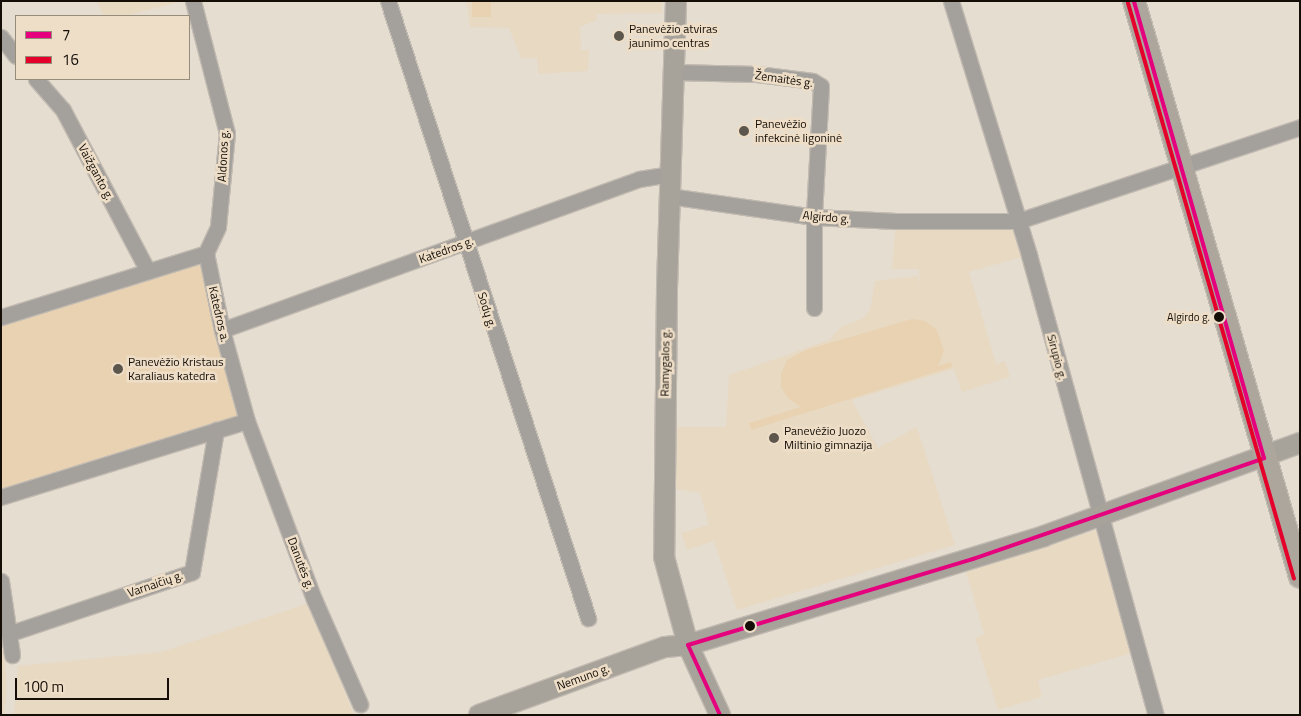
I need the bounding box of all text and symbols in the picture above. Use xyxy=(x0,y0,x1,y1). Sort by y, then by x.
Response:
legend xyxy=(15,15,190,80)
place label: Panevėžio atviras jaunimo centras xyxy=(629,22,718,50)
text: 7 xyxy=(62,23,70,46)
marker: Panevėžio atviras jaunimo centras xyxy=(613,30,625,42)
text: 16 xyxy=(62,48,79,71)
street label: Žemaitės g. xyxy=(754,68,814,90)
place label: Panevėžio infekcinė ligoninė xyxy=(755,117,842,145)
marker: Panevėžio infekcinė ligoninė xyxy=(737,124,751,138)
street label: Aldonos g. xyxy=(214,129,232,183)
street label: Vaižganto g. xyxy=(75,142,117,202)
street label: Algirdo g. xyxy=(802,208,850,226)
street label: Katedros g. xyxy=(417,234,475,266)
street label: Katedros a. xyxy=(206,285,232,343)
street label: Sodų g. xyxy=(474,290,500,330)
place label: Algirdo g. xyxy=(1167,310,1210,324)
marker: Algirdo g. xyxy=(1214,312,1224,322)
street label: Ramygalos g. xyxy=(657,329,673,397)
street label: Sirupio g. xyxy=(1044,333,1070,381)
place label: Panevėžio Kristaus Karaliaus katedra xyxy=(128,355,224,383)
marker: Panevėžio Kristaus Karaliaus katedra xyxy=(112,363,124,375)
place label: Panevėžio Juozo Miltinio gimnazija xyxy=(784,424,872,452)
marker: Panevėžio Juozo Miltinio gimnazija xyxy=(768,432,780,444)
street label: Danutės g. xyxy=(285,535,317,591)
street label: Varnaičių g. xyxy=(125,568,185,600)
unlabelled marker xyxy=(745,621,755,631)
street label: Nemuno g. xyxy=(555,661,611,693)
scale bar xyxy=(18,668,171,700)
text: 100 m xyxy=(23,675,64,698)

